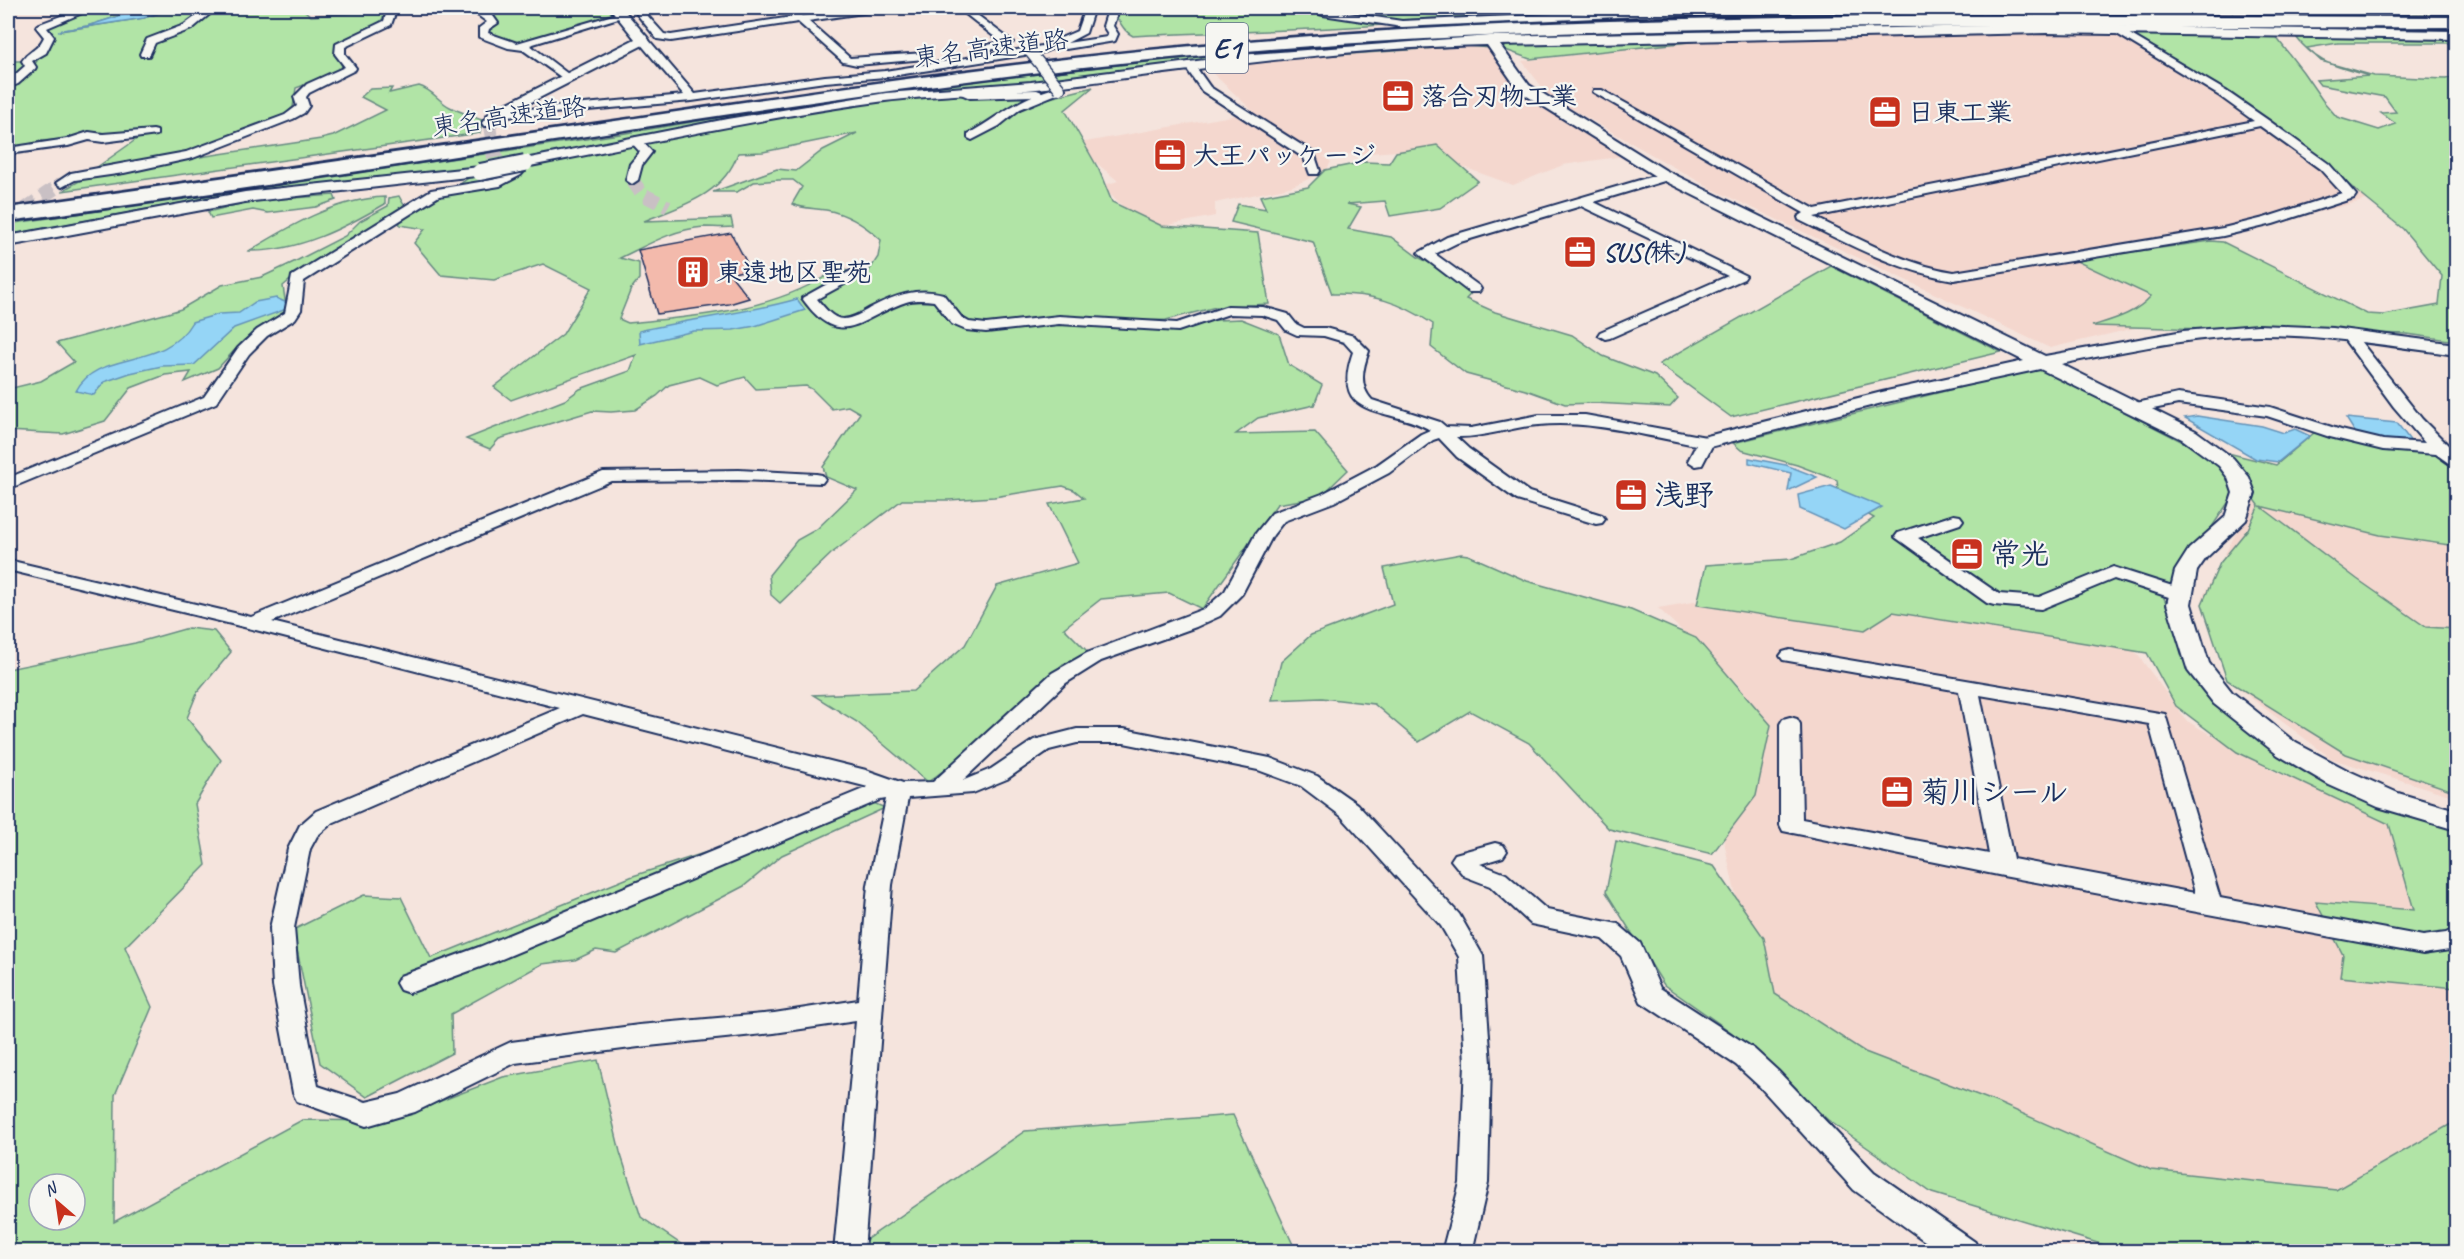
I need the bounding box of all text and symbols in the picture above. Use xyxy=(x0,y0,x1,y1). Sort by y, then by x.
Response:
street label: 東名高速道路 xyxy=(912,23,1070,74)
road number: E1 xyxy=(1206,23,1248,73)
office icon: 落合刃物工業 xyxy=(1380,78,1416,114)
place label: 落合刃物工業 xyxy=(1421,80,1577,113)
street label: 東名高速道路 xyxy=(430,89,589,144)
office icon: 日東工業 xyxy=(1867,94,1903,130)
place label: 日東工業 xyxy=(1908,96,2012,129)
office icon: 大王パッケージ xyxy=(1152,137,1188,173)
place label: 大王パッケージ xyxy=(1193,139,1376,172)
office icon: SUS(株) xyxy=(1562,234,1598,270)
place label: SUS(株) xyxy=(1603,236,1687,269)
building icon: 東遠地区聖苑 xyxy=(675,254,711,290)
place label: 東遠地区聖苑 xyxy=(716,256,872,289)
place label: 浅野 xyxy=(1654,476,1714,514)
office icon: 浅野 xyxy=(1613,477,1649,513)
place label: 常光 xyxy=(1990,535,2050,573)
office icon: 常光 xyxy=(1949,536,1985,572)
place label: 菊川シール xyxy=(1920,773,2069,811)
office icon: 菊川シール xyxy=(1879,774,1915,810)
north arrow xyxy=(27,1172,87,1232)
text: N xyxy=(41,1177,62,1201)

